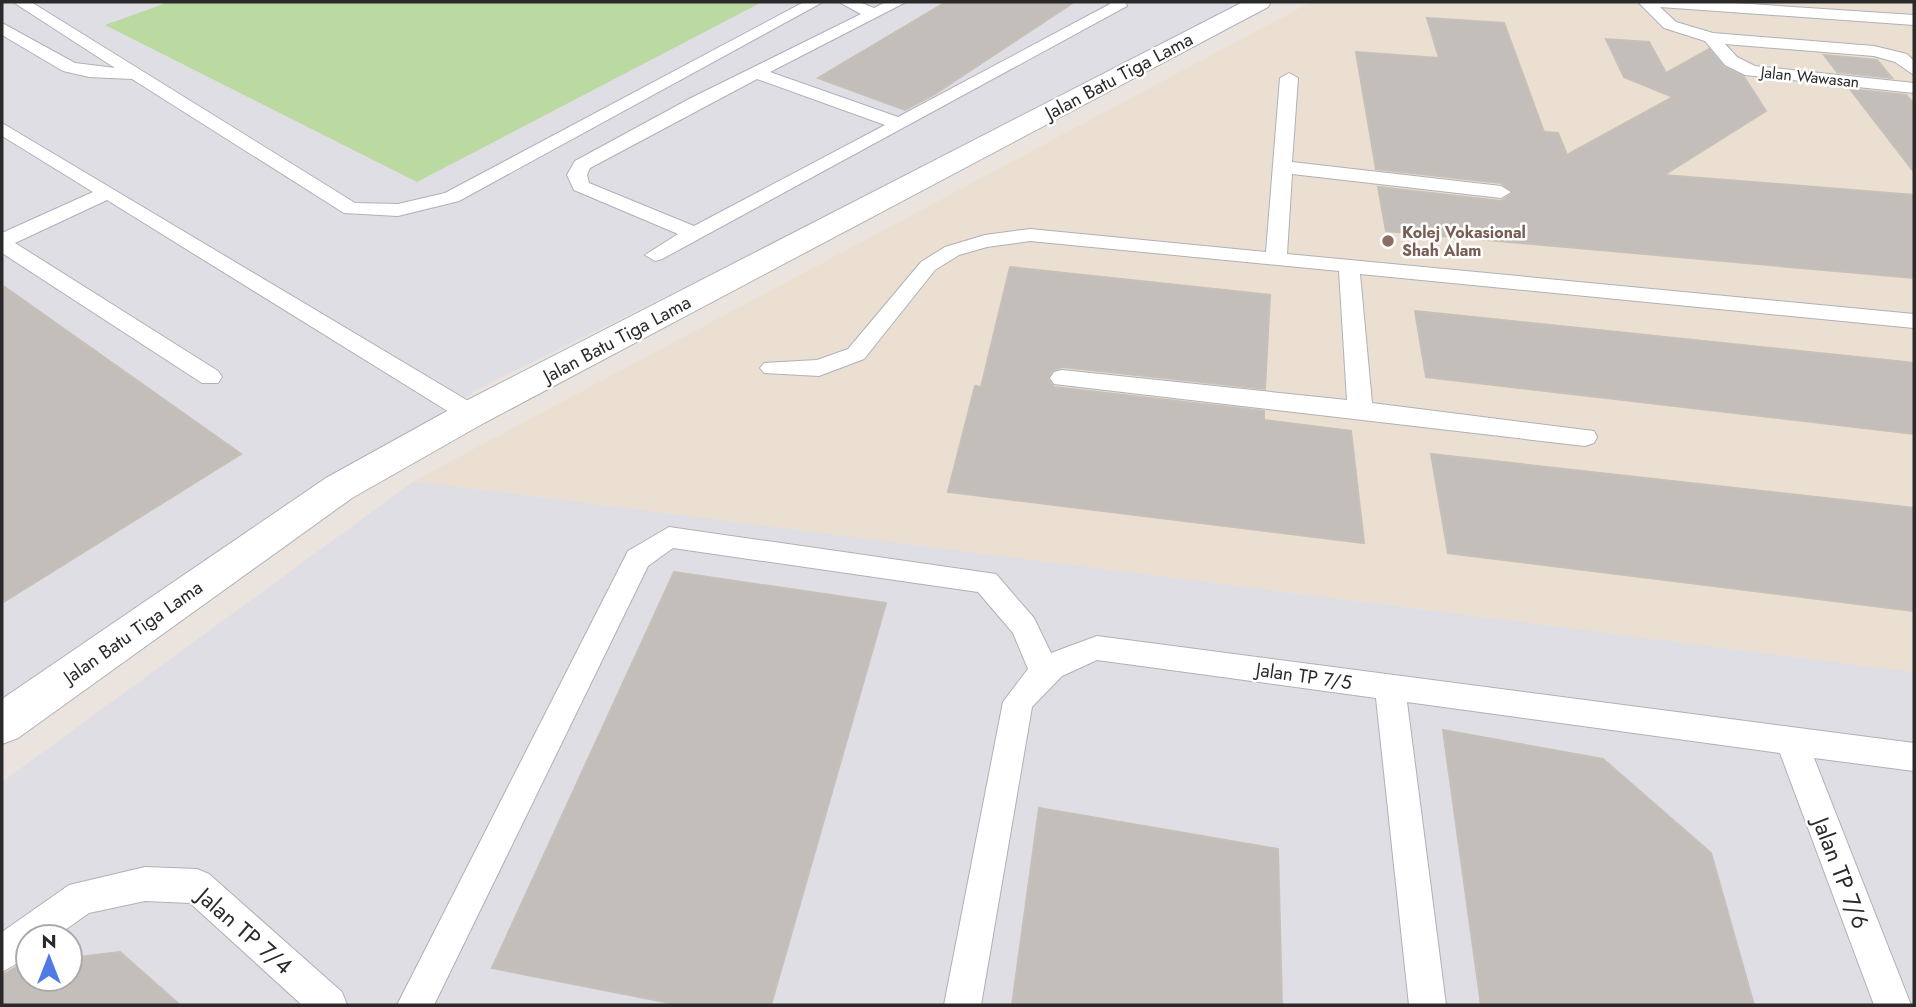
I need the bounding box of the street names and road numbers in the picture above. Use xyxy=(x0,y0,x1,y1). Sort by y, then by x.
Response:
street label: Jalan Batu Tiga Lama xyxy=(1038,26,1198,128)
street label: Jalan Wawasan xyxy=(1758,60,1860,94)
street label: Jalan Batu Tiga Lama xyxy=(536,289,696,391)
street label: Jalan Batu Tiga Lama xyxy=(56,574,208,692)
street label: Jalan TP 7/5 xyxy=(1251,656,1354,696)
street label: Jalan TP 7/6 xyxy=(1803,809,1878,934)
street label: Jalan TP 7/4 xyxy=(187,878,300,982)

